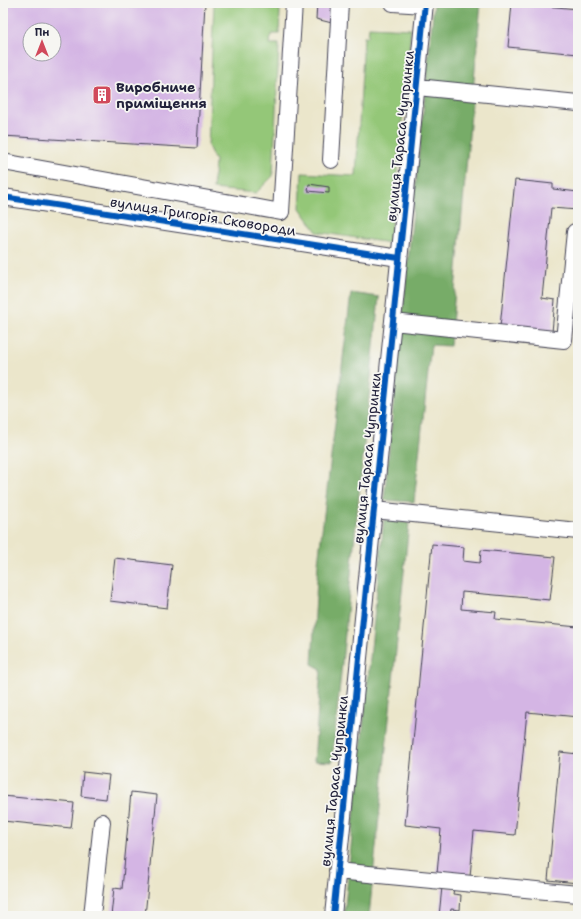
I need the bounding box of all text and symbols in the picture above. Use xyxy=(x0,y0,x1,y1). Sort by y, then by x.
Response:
north arrow xyxy=(22,22,62,62)
text: Пн xyxy=(35,25,49,40)
street label: вулиця Тараса Чупринки xyxy=(382,50,418,222)
place label: Виробниче приміщення xyxy=(116,78,207,112)
building icon: Виробниче приміщення xyxy=(91,84,113,106)
street label: вулиця Григорія Сковороди xyxy=(109,192,297,240)
street label: вулиця Тараса Чупринки xyxy=(349,372,385,544)
street label: вулиця Тараса Чупринки xyxy=(316,695,352,867)

